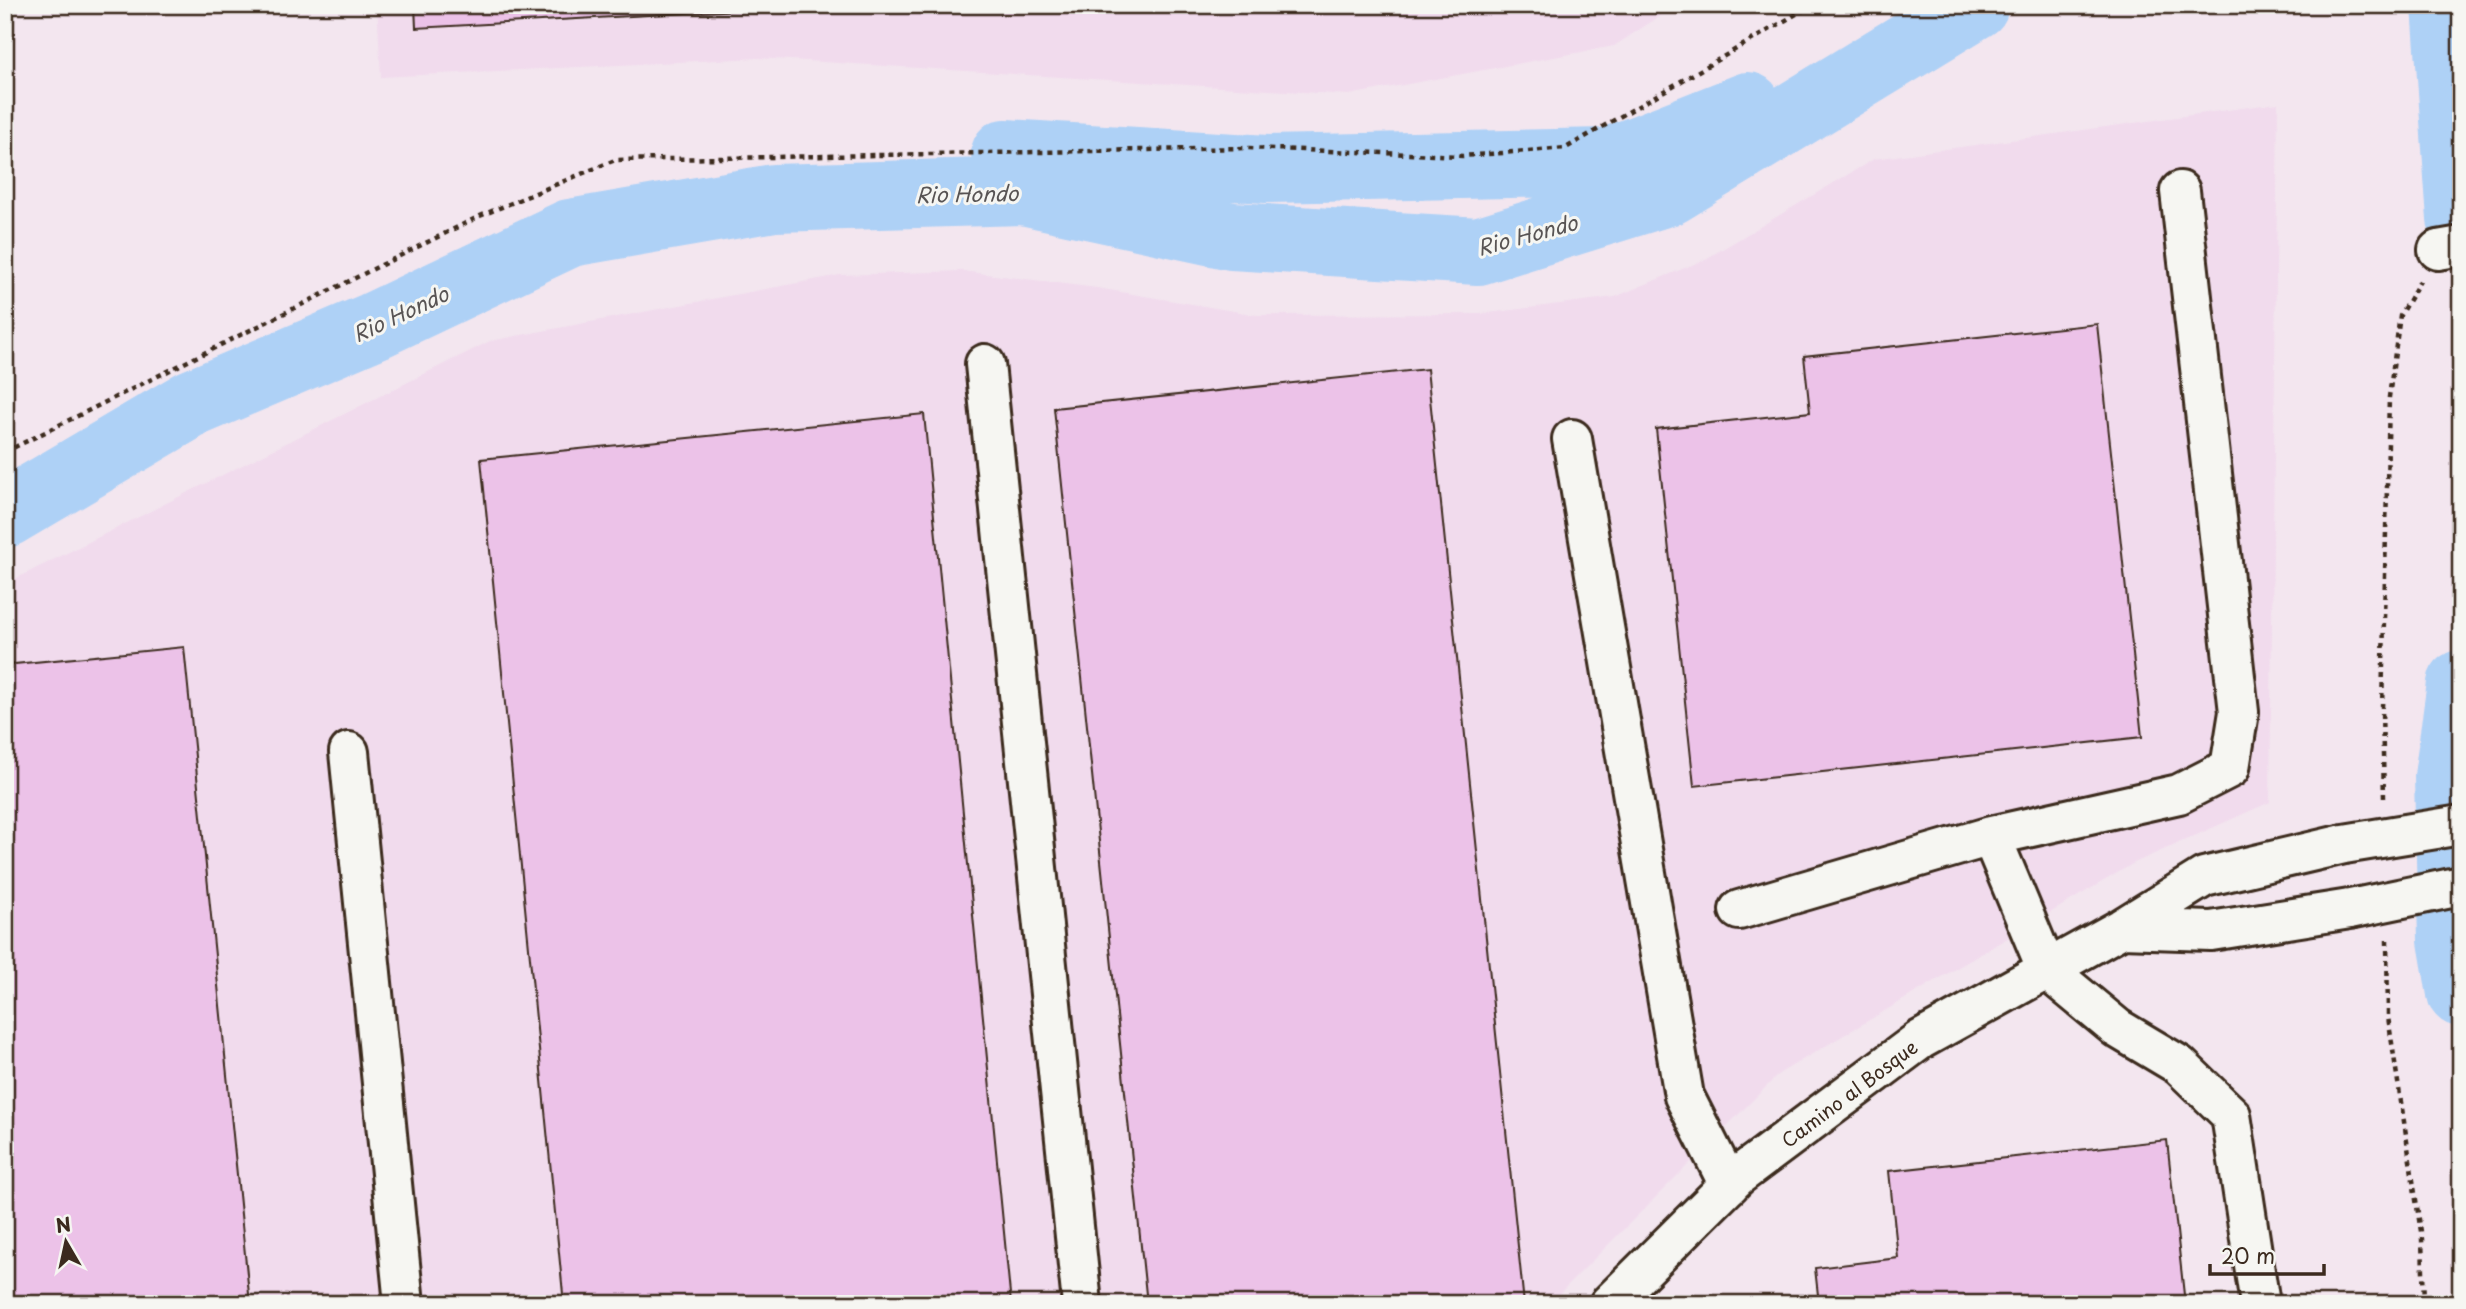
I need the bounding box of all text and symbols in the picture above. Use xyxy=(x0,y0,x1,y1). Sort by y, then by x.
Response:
water label: Rio Hondo xyxy=(915,176,1020,210)
water label: Rio Hondo xyxy=(1473,205,1582,263)
water label: Rio Hondo xyxy=(347,276,454,349)
street label: Camino al Bosque xyxy=(1775,1032,1923,1154)
north arrow xyxy=(32,1208,102,1278)
text: N xyxy=(54,1209,73,1239)
scale bar xyxy=(2210,1232,2324,1276)
text: 20 m xyxy=(2221,1239,2275,1271)

